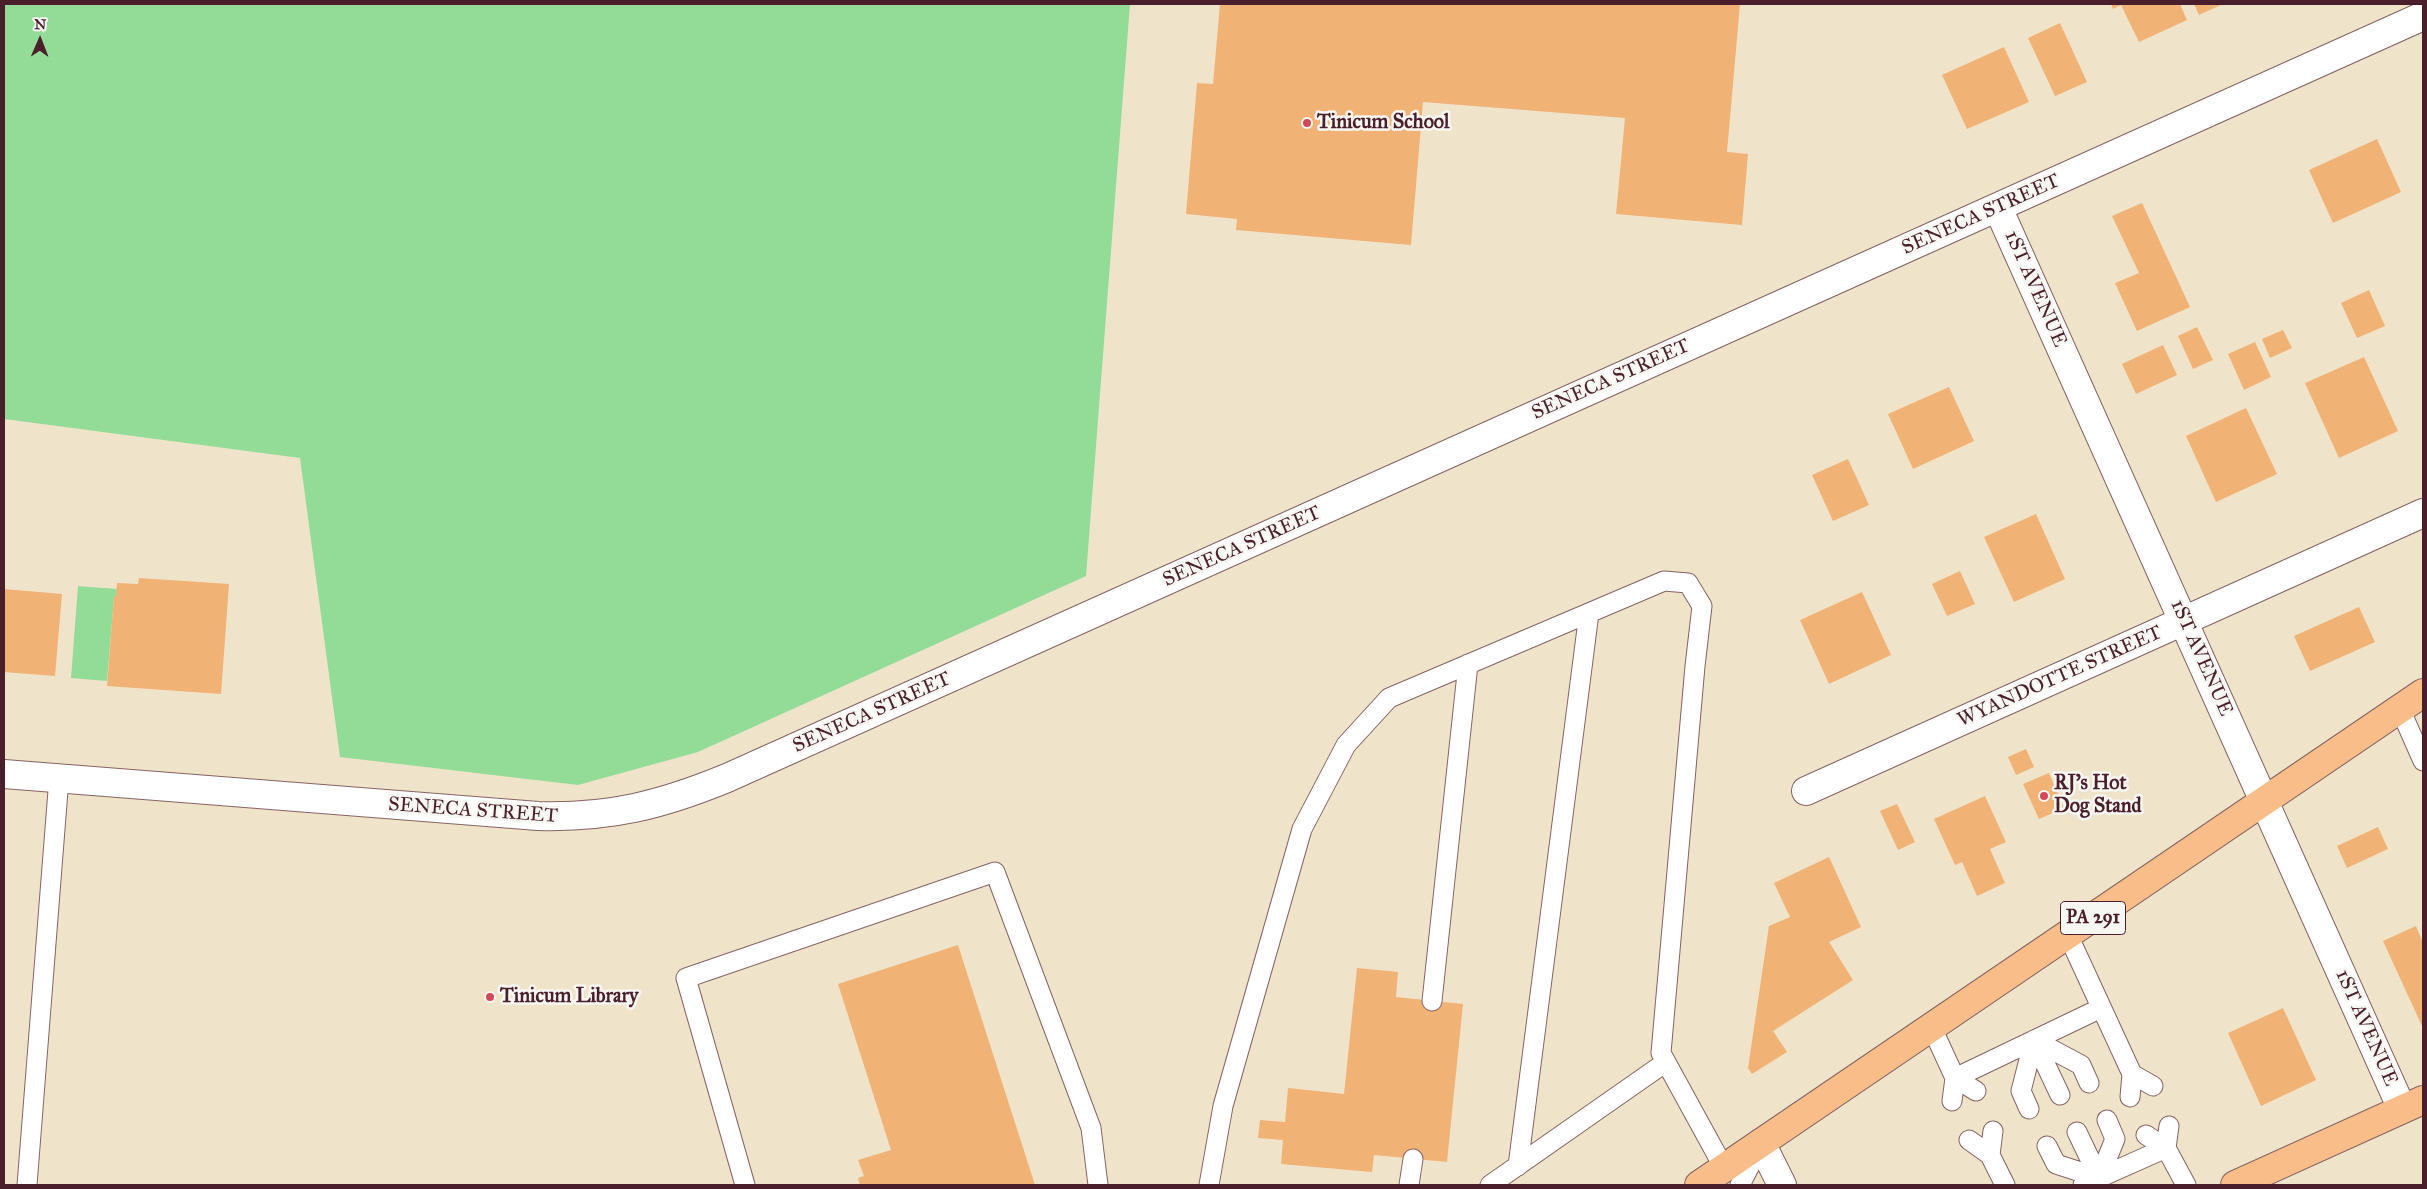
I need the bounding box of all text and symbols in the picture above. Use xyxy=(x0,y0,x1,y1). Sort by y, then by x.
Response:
north arrow xyxy=(15,15,65,65)
text: N xyxy=(34,16,46,33)
place label: Tinicum School xyxy=(1317,111,1449,135)
marker: Tinicum School xyxy=(1301,117,1313,129)
street label: SENECA STREET xyxy=(1898,169,2064,261)
street label: 1ST AVENUE xyxy=(1999,227,2071,351)
street label: SENECA STREET xyxy=(1528,334,1694,426)
street label: SENECA STREET xyxy=(1159,501,1325,593)
street label: 1ST AVENUE xyxy=(2165,596,2237,720)
street label: WYANDOTTE STREET xyxy=(1954,621,2166,733)
street label: SENECA STREET xyxy=(789,667,955,759)
place label: RJ's Hot Dog Stand xyxy=(2054,772,2142,819)
marker: RJ's Hot Dog Stand xyxy=(2038,790,2050,802)
street label: SENECA STREET xyxy=(387,793,559,829)
road number: PA 291 xyxy=(2060,901,2126,934)
street label: 1ST AVENUE xyxy=(2330,966,2402,1090)
place label: Tinicum Library xyxy=(500,985,638,1009)
marker: Tinicum Library xyxy=(484,991,496,1003)

